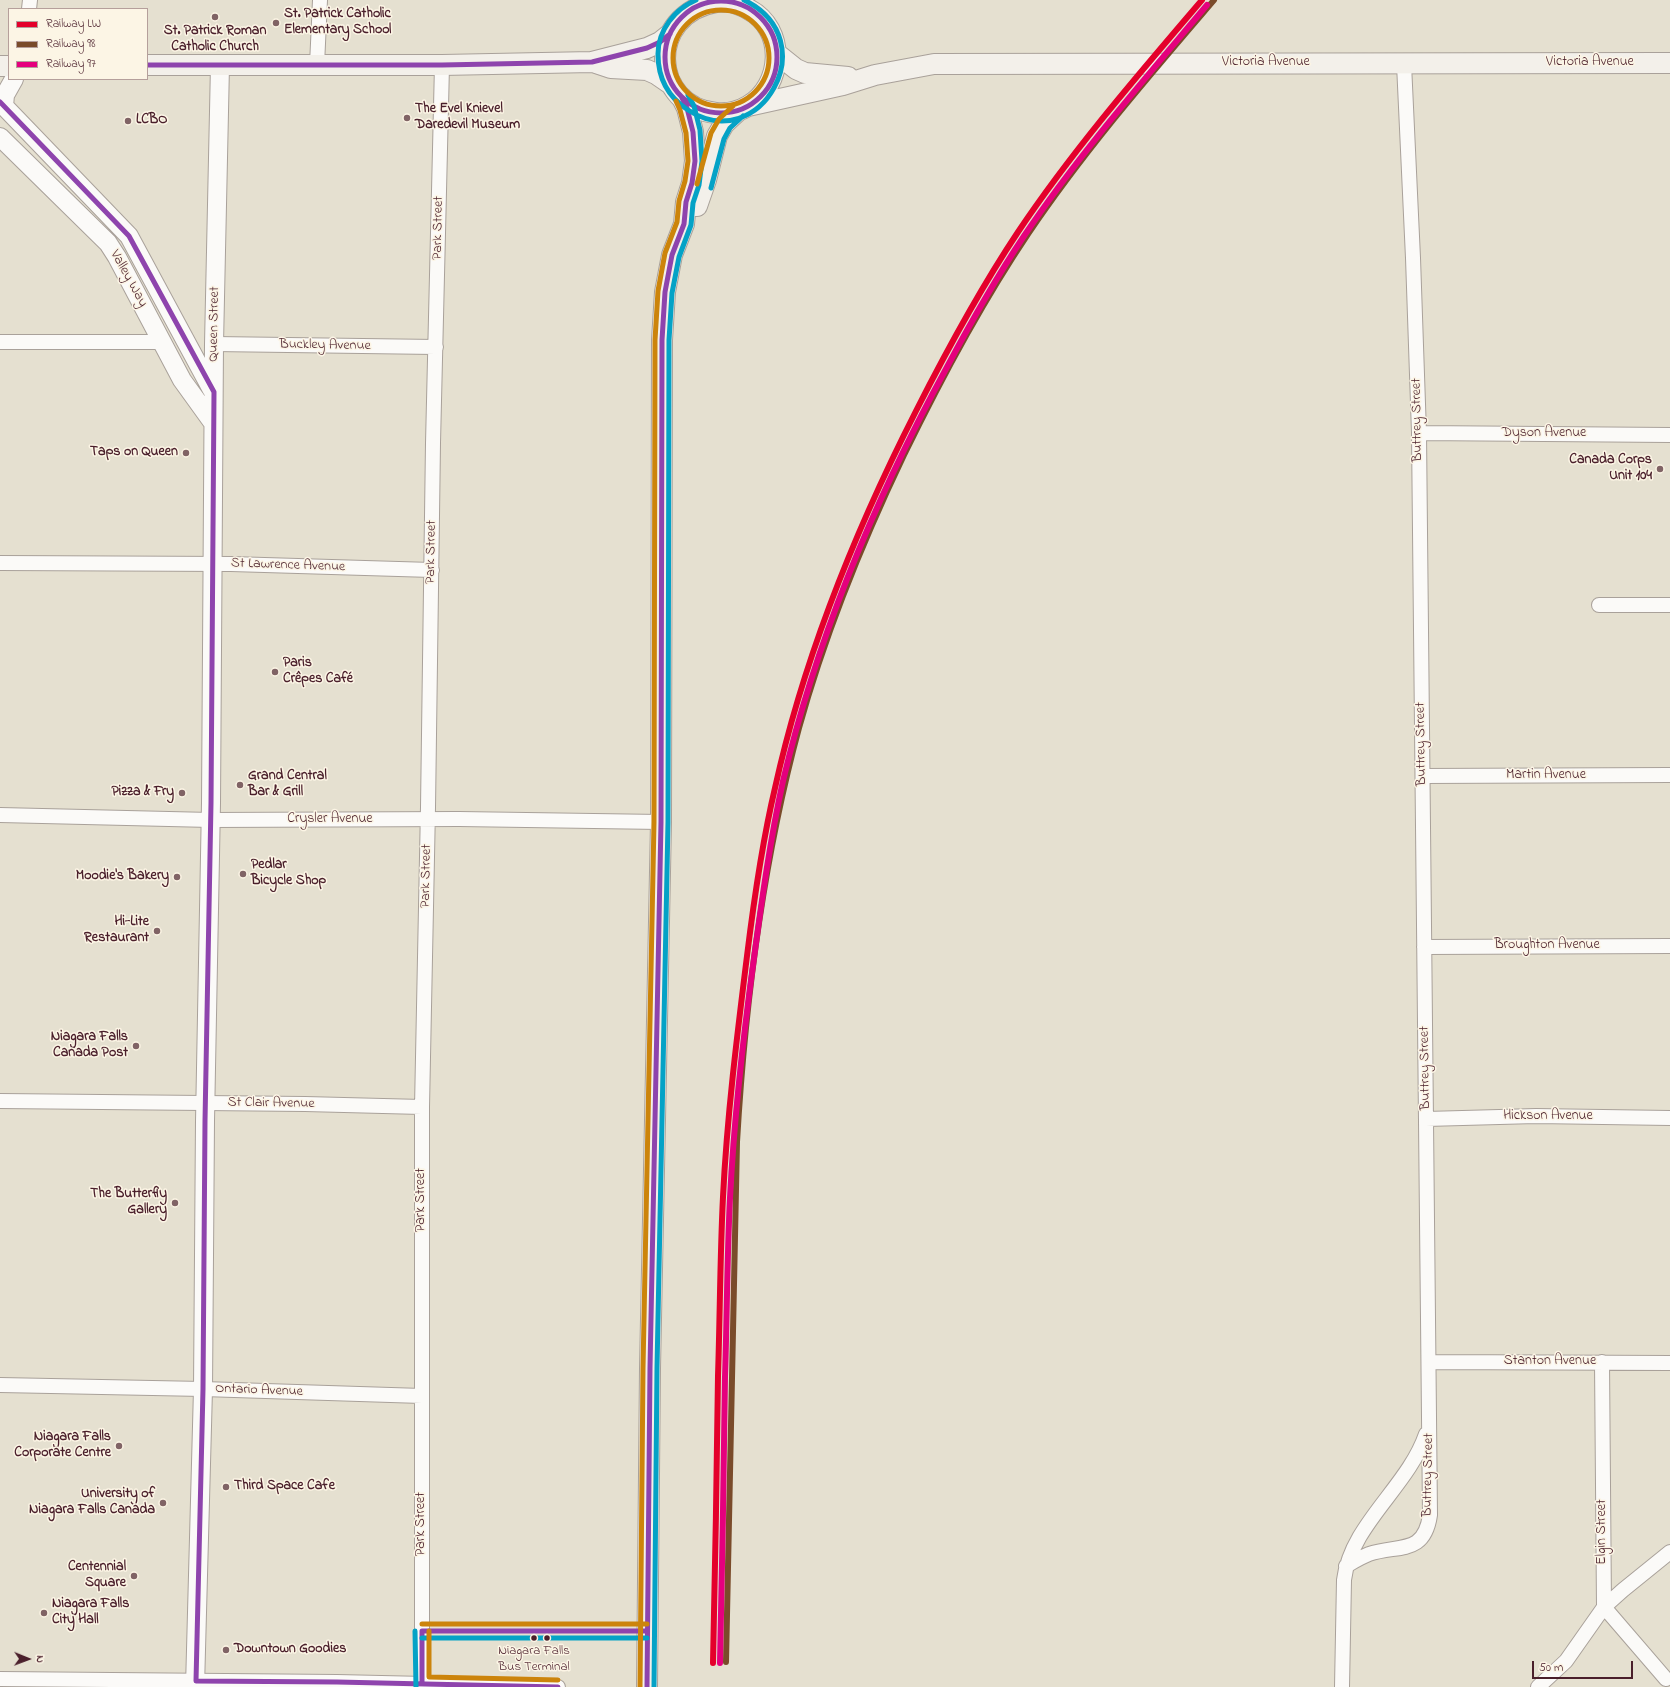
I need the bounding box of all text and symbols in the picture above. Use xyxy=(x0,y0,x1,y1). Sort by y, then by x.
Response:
place label: St. Patrick Catholic Elementary School xyxy=(284,7,391,40)
legend xyxy=(8,8,148,80)
marker: St. Patrick Roman Catholic Church xyxy=(210,12,220,22)
text: Railway LW xyxy=(46,15,101,33)
marker: St. Patrick Catholic Elementary School xyxy=(271,18,281,28)
place label: St. Patrick Roman Catholic Church xyxy=(164,24,266,56)
text: Railway 98 xyxy=(46,35,95,53)
text: Railway 97 xyxy=(46,55,96,73)
street label: Victoria Avenue xyxy=(1222,55,1310,71)
street label: Victoria Avenue xyxy=(1546,55,1634,71)
place label: The Evel Knievel Daredevil Museum xyxy=(415,102,520,134)
place label: LCBO xyxy=(136,113,167,129)
marker: The Evel Knievel Daredevil Museum xyxy=(402,113,412,123)
marker: LCBO xyxy=(123,116,133,126)
street label: Park Street xyxy=(430,196,448,260)
street label: Valley Way xyxy=(105,248,151,310)
street label: Queen Street xyxy=(206,286,224,362)
street label: Buckley Avenue xyxy=(279,337,371,355)
street label: Buttrey Street xyxy=(1409,378,1427,462)
street label: Dyson Avenue xyxy=(1502,426,1586,442)
place label: Taps on Queen xyxy=(90,445,178,461)
marker: Taps on Queen xyxy=(181,448,191,458)
place label: Canada Corps Unit 104 xyxy=(1569,453,1652,486)
marker: Canada Corps Unit 104 xyxy=(1655,464,1665,474)
street label: Park Street xyxy=(423,520,441,584)
street label: St Lawrence Avenue xyxy=(231,556,345,576)
place label: Paris Crêpes Café xyxy=(283,656,353,688)
marker: Paris Crêpes Café xyxy=(270,667,280,677)
street label: Buttrey Street xyxy=(1413,702,1431,786)
street label: Martin Avenue xyxy=(1506,768,1586,784)
place label: Grand Central Bar & Grill xyxy=(248,769,327,802)
marker: Grand Central Bar & Grill xyxy=(235,780,245,790)
place label: Pizza & Fry xyxy=(111,785,174,801)
marker: Pizza & Fry xyxy=(177,788,187,798)
street label: Crysler Avenue xyxy=(287,812,373,828)
street label: Park Street xyxy=(418,844,436,908)
place label: Pedlar Bicycle Shop xyxy=(251,858,326,890)
place label: Moodie's Bakery xyxy=(76,869,169,885)
marker: Pedlar Bicycle Shop xyxy=(238,869,248,879)
marker: Moodie's Bakery xyxy=(172,872,182,882)
place label: Hi-Lite Restaurant xyxy=(84,915,149,948)
marker: Hi-Lite Restaurant xyxy=(152,926,162,936)
street label: Broughton Avenue xyxy=(1494,938,1600,954)
street label: Buttrey Street xyxy=(1417,1026,1435,1110)
place label: Niagara Falls Canada Post xyxy=(51,1030,128,1062)
marker: Niagara Falls Canada Post xyxy=(131,1041,141,1051)
street label: St Clair Avenue xyxy=(227,1095,315,1113)
street label: Hickson Avenue xyxy=(1503,1109,1593,1125)
street label: Park Street xyxy=(414,1168,430,1232)
place label: The Butterfly Gallery xyxy=(90,1187,167,1220)
marker: The Butterfly Gallery xyxy=(170,1198,180,1208)
street label: Stanton Avenue xyxy=(1504,1354,1596,1370)
street label: Ontario Avenue xyxy=(215,1381,303,1401)
place label: Niagara Falls Corporate Centre xyxy=(14,1430,111,1462)
street label: Buttrey Street xyxy=(1420,1433,1438,1517)
marker: Niagara Falls Corporate Centre xyxy=(114,1441,124,1451)
place label: Third Space Cafe xyxy=(234,1479,335,1495)
marker: Third Space Cafe xyxy=(221,1482,231,1492)
place label: University of Niagara Falls Canada xyxy=(29,1487,155,1520)
street label: Park Street xyxy=(414,1492,430,1556)
marker: University of Niagara Falls Canada xyxy=(158,1498,168,1508)
street label: Elgin Street xyxy=(1595,1499,1611,1565)
place label: Centennial Square xyxy=(68,1560,126,1592)
marker: Centennial Square xyxy=(129,1571,139,1581)
place label: Niagara Falls City Hall xyxy=(52,1597,129,1630)
marker: Niagara Falls City Hall xyxy=(39,1608,49,1618)
marker: Niagara Falls Bus Terminal xyxy=(529,1633,539,1643)
unlabelled marker xyxy=(542,1633,552,1643)
north arrow xyxy=(8,1639,48,1679)
place label: Downtown Goodies xyxy=(234,1642,346,1658)
place label: Niagara Falls Bus Terminal xyxy=(498,1644,570,1675)
marker: Downtown Goodies xyxy=(221,1645,231,1655)
scale bar xyxy=(1534,1653,1635,1679)
text: N xyxy=(32,1655,48,1663)
text: 50 m xyxy=(1539,1659,1563,1677)

